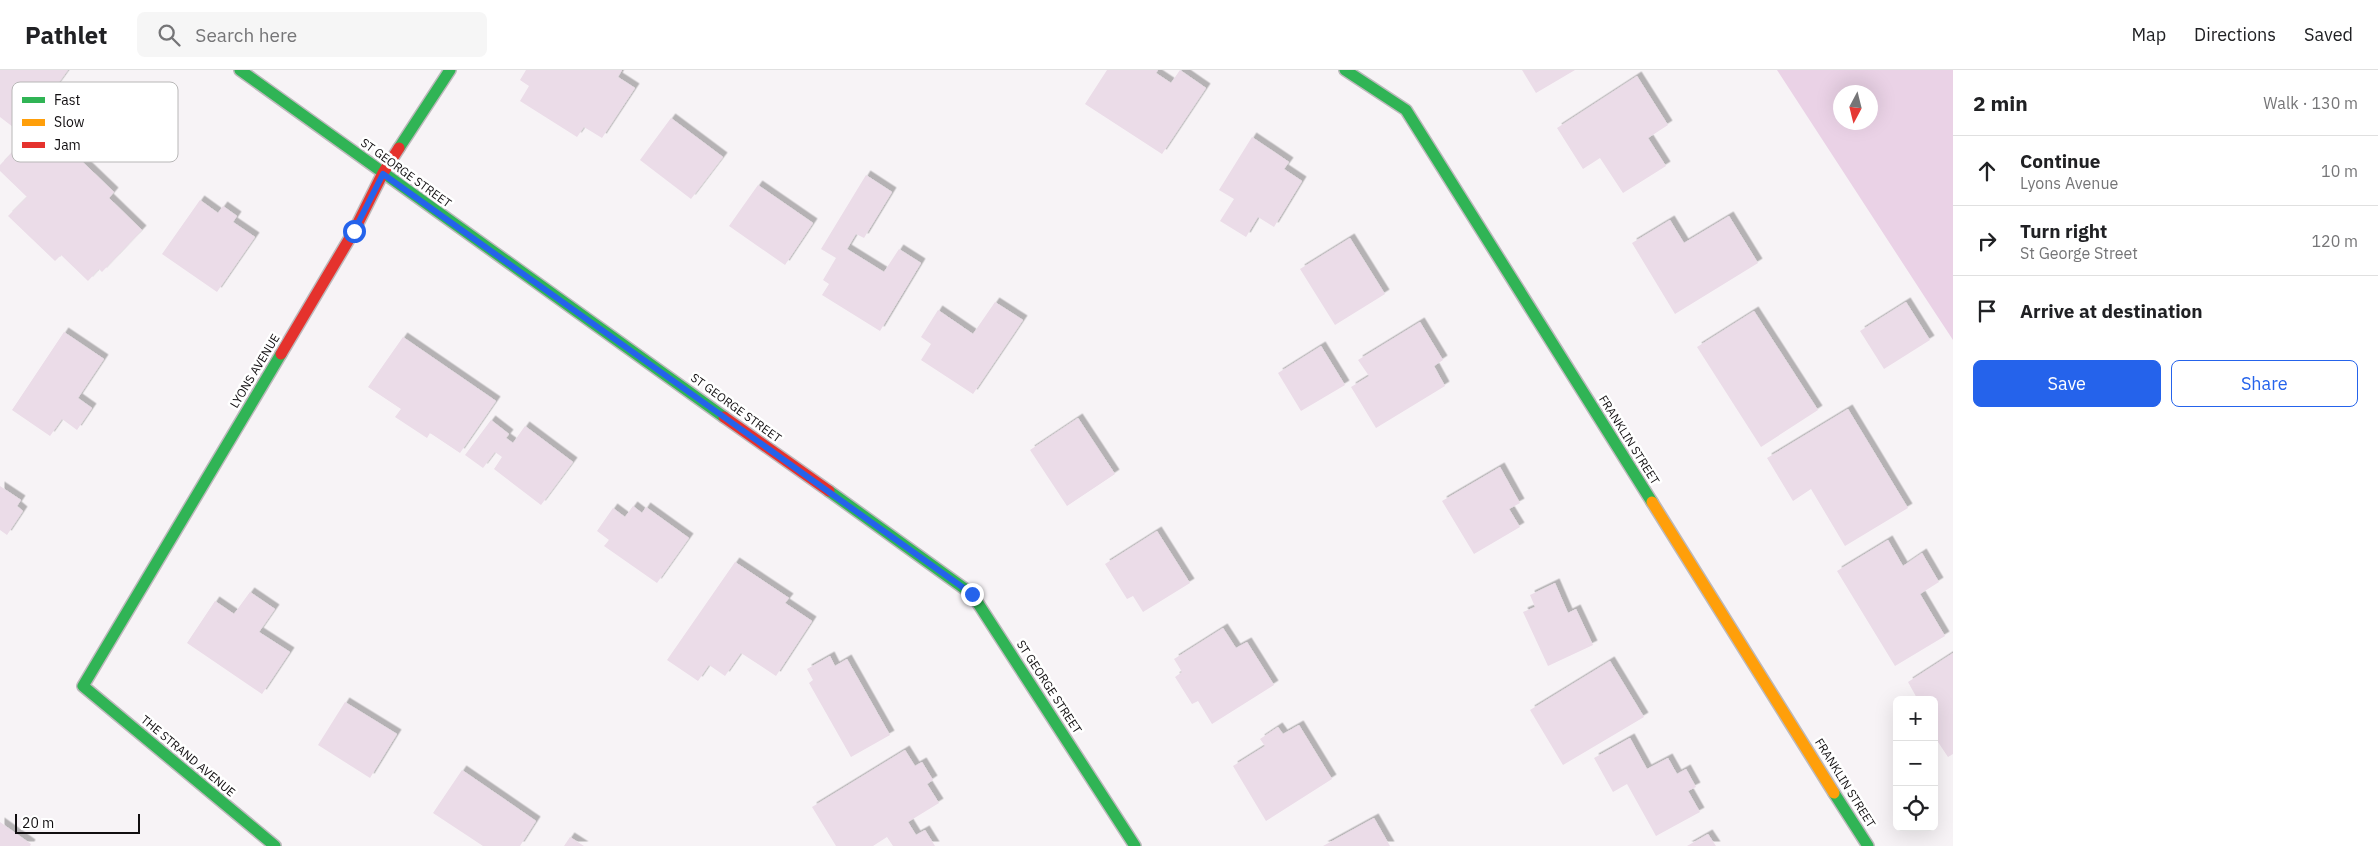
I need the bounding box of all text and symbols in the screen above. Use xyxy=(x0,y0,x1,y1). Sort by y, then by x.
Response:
search box xyxy=(137,12,487,57)
text: Pathlet xyxy=(25,19,107,51)
icon: search xyxy=(155,21,183,49)
text: Search here xyxy=(195,23,297,47)
text: Map xyxy=(2131,23,2166,46)
text: Directions xyxy=(2194,23,2276,46)
text: Saved xyxy=(2304,23,2353,46)
legend xyxy=(12,82,178,162)
north arrow xyxy=(1833,85,1878,130)
text: 2 min xyxy=(1973,89,2028,117)
text: Fast xyxy=(54,91,80,109)
text: Walk · 130 m xyxy=(2263,93,2358,113)
text: Slow xyxy=(54,113,85,131)
street label: ST GEORGE STREET xyxy=(358,135,455,211)
text: Jam xyxy=(54,136,81,154)
text: Continue xyxy=(2020,149,2100,173)
icon: ahead xyxy=(1973,157,2001,185)
text: 10 m xyxy=(2321,161,2358,181)
text: Lyons Avenue xyxy=(2020,173,2118,193)
text: Turn right xyxy=(2020,219,2107,243)
route start xyxy=(343,220,366,243)
icon: right xyxy=(1973,227,2001,255)
text: 120 m xyxy=(2311,231,2358,251)
text: St George Street xyxy=(2020,243,2138,263)
icon: arrive xyxy=(1973,297,2001,325)
text: Arrive at destination xyxy=(2020,299,2203,323)
street label: LYONS AVENUE xyxy=(227,331,283,411)
button: Save xyxy=(1973,360,2161,407)
button: Share xyxy=(2171,360,2358,407)
street label: ST GEORGE STREET xyxy=(688,370,785,446)
street label: FRANKLIN STREET xyxy=(1596,392,1663,487)
route end xyxy=(961,583,984,606)
street label: ST GEORGE STREET xyxy=(1014,637,1085,736)
map controls xyxy=(1893,696,1938,831)
button: + xyxy=(1893,696,1938,741)
street label: THE STRAND AVENUE xyxy=(138,712,239,800)
street label: FRANKLIN STREET xyxy=(1812,735,1879,830)
button: − xyxy=(1893,741,1938,786)
button: locate xyxy=(1893,786,1938,831)
scale bar xyxy=(15,811,140,834)
text: 20 m xyxy=(22,814,54,832)

